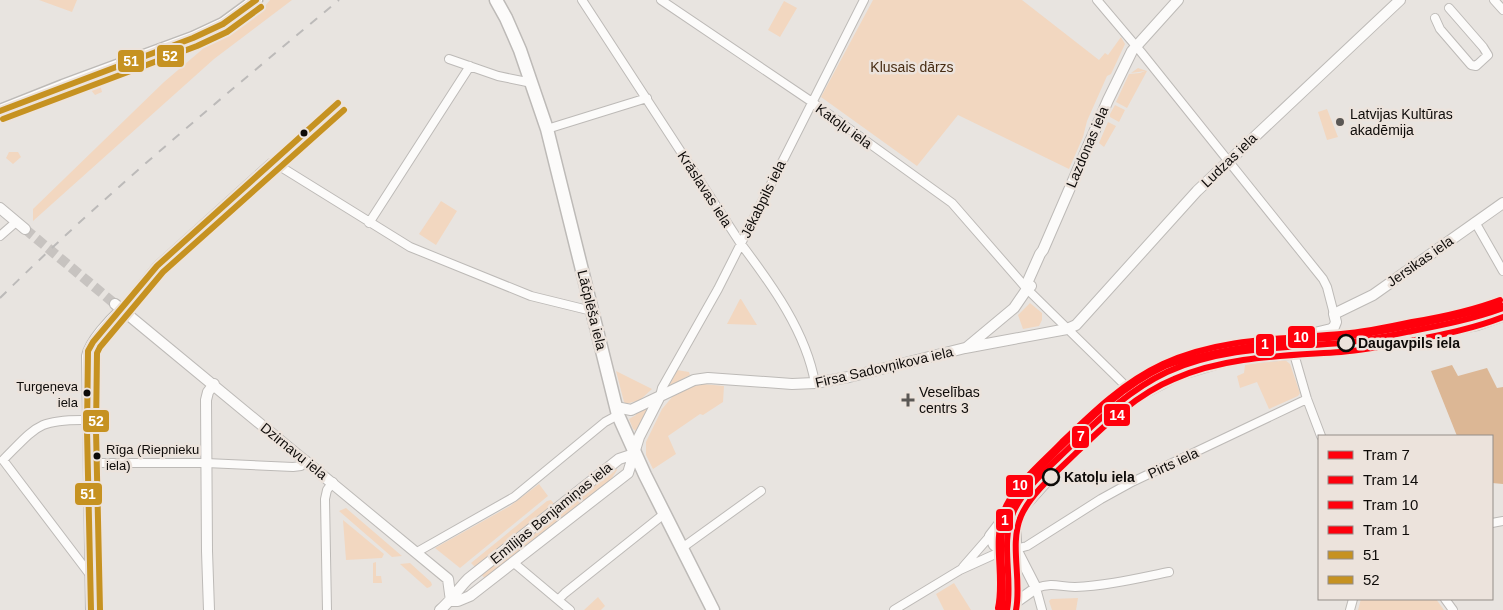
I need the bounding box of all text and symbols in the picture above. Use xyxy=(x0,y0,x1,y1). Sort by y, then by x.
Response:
line badge: 52 xyxy=(156,44,185,68)
text: 52 xyxy=(162,48,178,64)
line badge: 51 xyxy=(117,49,145,73)
text: 51 xyxy=(123,53,139,69)
park label: Klusais dārzs xyxy=(870,59,954,75)
street label: Katoļu iela xyxy=(813,100,875,152)
street label: Lazdonas iela xyxy=(1063,104,1111,190)
place label: Latvijas Kultūras akadēmija xyxy=(1350,106,1453,138)
marker: Latvijas Kultūras akadēmija xyxy=(1334,116,1346,128)
unlabelled marker xyxy=(299,128,309,138)
street label: Ludzas iela xyxy=(1198,129,1260,190)
street label: Krāslavas iela xyxy=(675,148,736,230)
street label: Jēkabpils iela xyxy=(737,158,789,240)
street label: Jersikas iela xyxy=(1384,232,1456,290)
street label: Lāčplēša iela xyxy=(574,268,610,352)
line badge: 10 xyxy=(1287,325,1316,349)
text: 10 xyxy=(1293,329,1309,345)
line badge: 1 xyxy=(1255,333,1275,357)
marker: Daugavpils iela xyxy=(1337,334,1355,352)
place label: Daugavpils iela xyxy=(1358,335,1460,351)
text: 1 xyxy=(1261,336,1269,352)
street label: Firsa Sadovņikova iela xyxy=(814,343,955,391)
place label: Turgeņeva iela xyxy=(16,379,79,410)
place label: Veselības centrs 3 xyxy=(919,384,980,416)
marker: Turgeņeva iela xyxy=(82,388,92,398)
marker: Veselības centrs 3 xyxy=(901,393,915,407)
line badge: 14 xyxy=(1103,403,1131,427)
text: 14 xyxy=(1109,407,1125,423)
line badge: 52 xyxy=(82,409,110,433)
text: 52 xyxy=(88,413,104,429)
street label: Dzirnavu iela xyxy=(258,419,331,483)
line badge: 7 xyxy=(1071,425,1090,449)
text: 7 xyxy=(1077,428,1085,444)
legend xyxy=(1318,435,1493,600)
place label: Rīga (Riepnieku iela) xyxy=(106,442,199,473)
street label: Pirts iela xyxy=(1145,444,1201,482)
text: Tram 7 xyxy=(1363,446,1410,463)
marker: Rīga (Riepnieku iela) xyxy=(92,451,102,461)
street label: Emīlijas Benjamiņas iela xyxy=(487,459,615,567)
marker: Katoļu iela xyxy=(1042,468,1060,486)
place label: Katoļu iela xyxy=(1064,469,1135,485)
text: Tram 14 xyxy=(1363,471,1418,488)
line badge: 10 xyxy=(1005,474,1034,498)
text: 10 xyxy=(1012,477,1028,493)
line badge: 51 xyxy=(74,482,103,506)
text: 51 xyxy=(80,486,96,502)
text: Tram 10 xyxy=(1363,496,1418,513)
line badge: 1 xyxy=(995,508,1014,532)
text: 1 xyxy=(1001,512,1009,528)
text: Tram 1 xyxy=(1363,521,1410,538)
text: 51 xyxy=(1363,546,1380,563)
text: 52 xyxy=(1363,571,1380,588)

